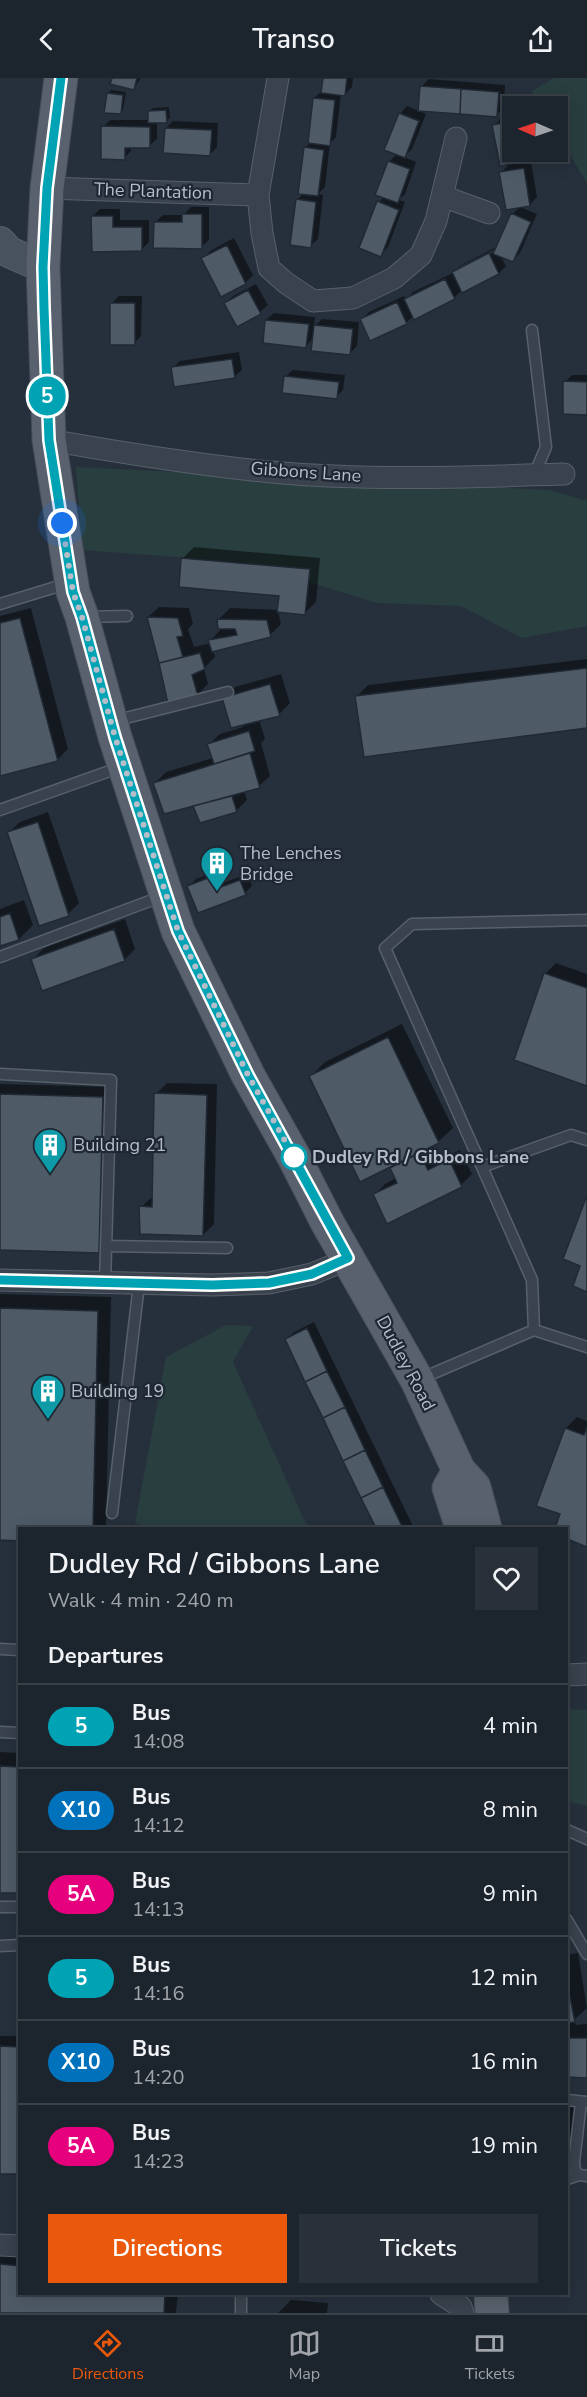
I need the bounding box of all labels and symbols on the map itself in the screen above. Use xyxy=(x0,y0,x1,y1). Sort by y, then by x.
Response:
north arrow xyxy=(502,96,568,162)
street label: The Plantation xyxy=(93,177,213,205)
line badge: 5 xyxy=(28,376,66,416)
street label: Gibbons Lane xyxy=(250,456,362,488)
your location xyxy=(47,508,77,538)
place label: The Lenches Bridge xyxy=(240,841,342,886)
building icon: The Lenches Bridge xyxy=(199,845,235,892)
building icon: Building 21 xyxy=(32,1127,68,1174)
place label: Building 21 xyxy=(73,1133,166,1157)
marker: Dudley Rd / Gibbons Lane xyxy=(281,1144,307,1170)
place label: Dudley Rd / Gibbons Lane xyxy=(312,1145,529,1169)
street label: Dudley Road xyxy=(371,1311,441,1415)
building icon: Building 19 xyxy=(30,1373,66,1420)
place label: Building 19 xyxy=(71,1379,164,1403)

